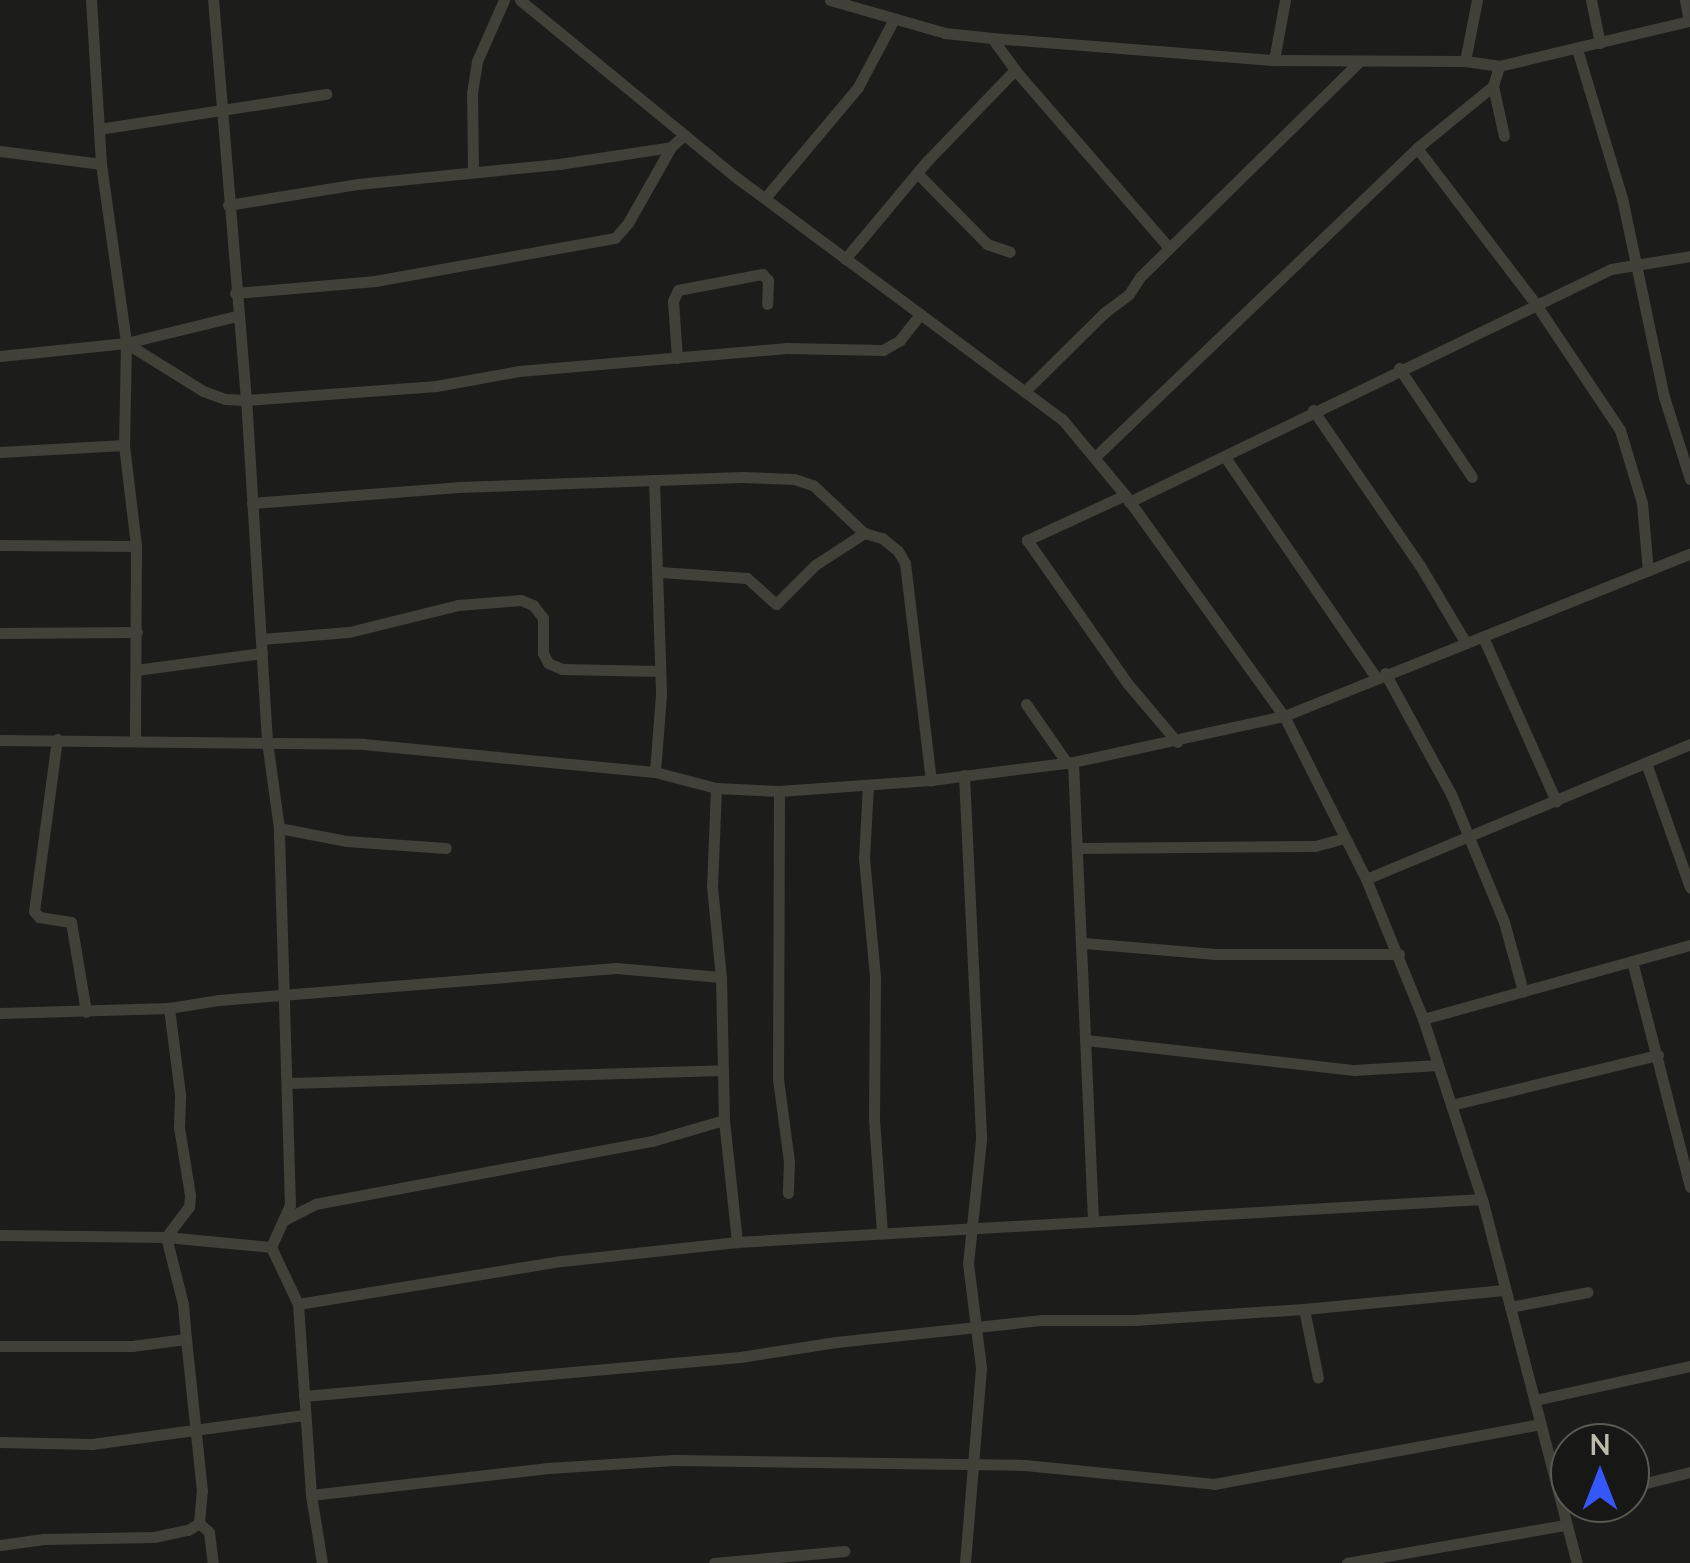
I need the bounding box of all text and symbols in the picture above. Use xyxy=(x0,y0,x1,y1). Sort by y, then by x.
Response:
north arrow xyxy=(1550,1423,1650,1523)
text: N xyxy=(1589,1427,1611,1462)

